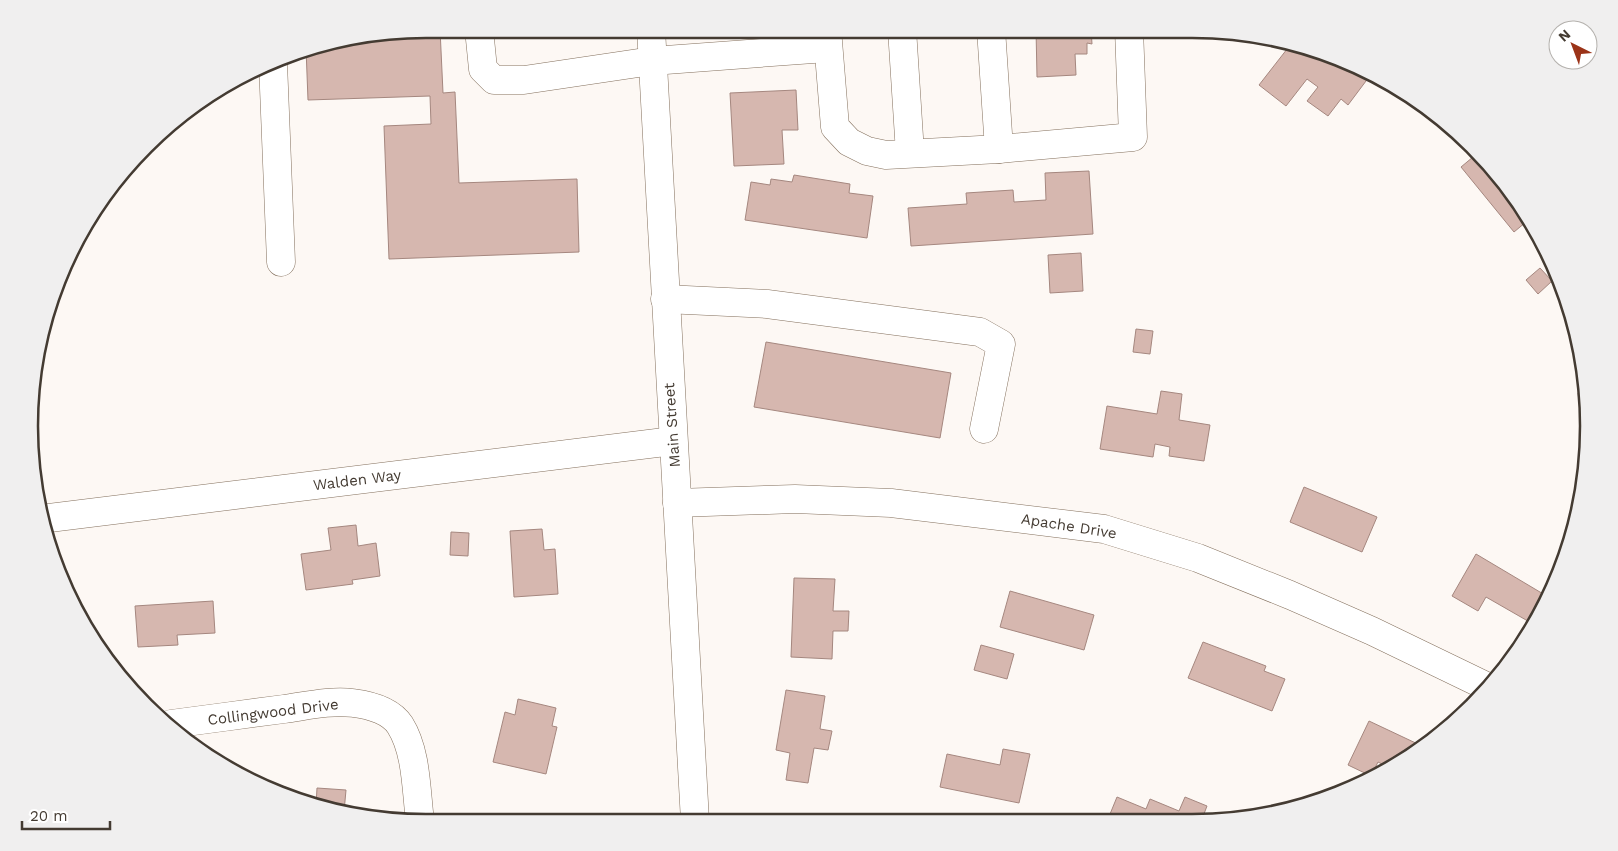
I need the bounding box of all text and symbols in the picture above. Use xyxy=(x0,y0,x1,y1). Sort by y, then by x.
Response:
north arrow xyxy=(1548,20,1598,70)
text: N xyxy=(1555,26,1574,45)
street label: Main Street xyxy=(660,381,684,468)
street label: Walden Way xyxy=(312,466,402,494)
street label: Apache Drive xyxy=(1020,510,1118,542)
street label: Collingwood Drive xyxy=(207,695,339,729)
scale bar xyxy=(22,798,110,830)
text: 20 m xyxy=(30,807,68,825)

